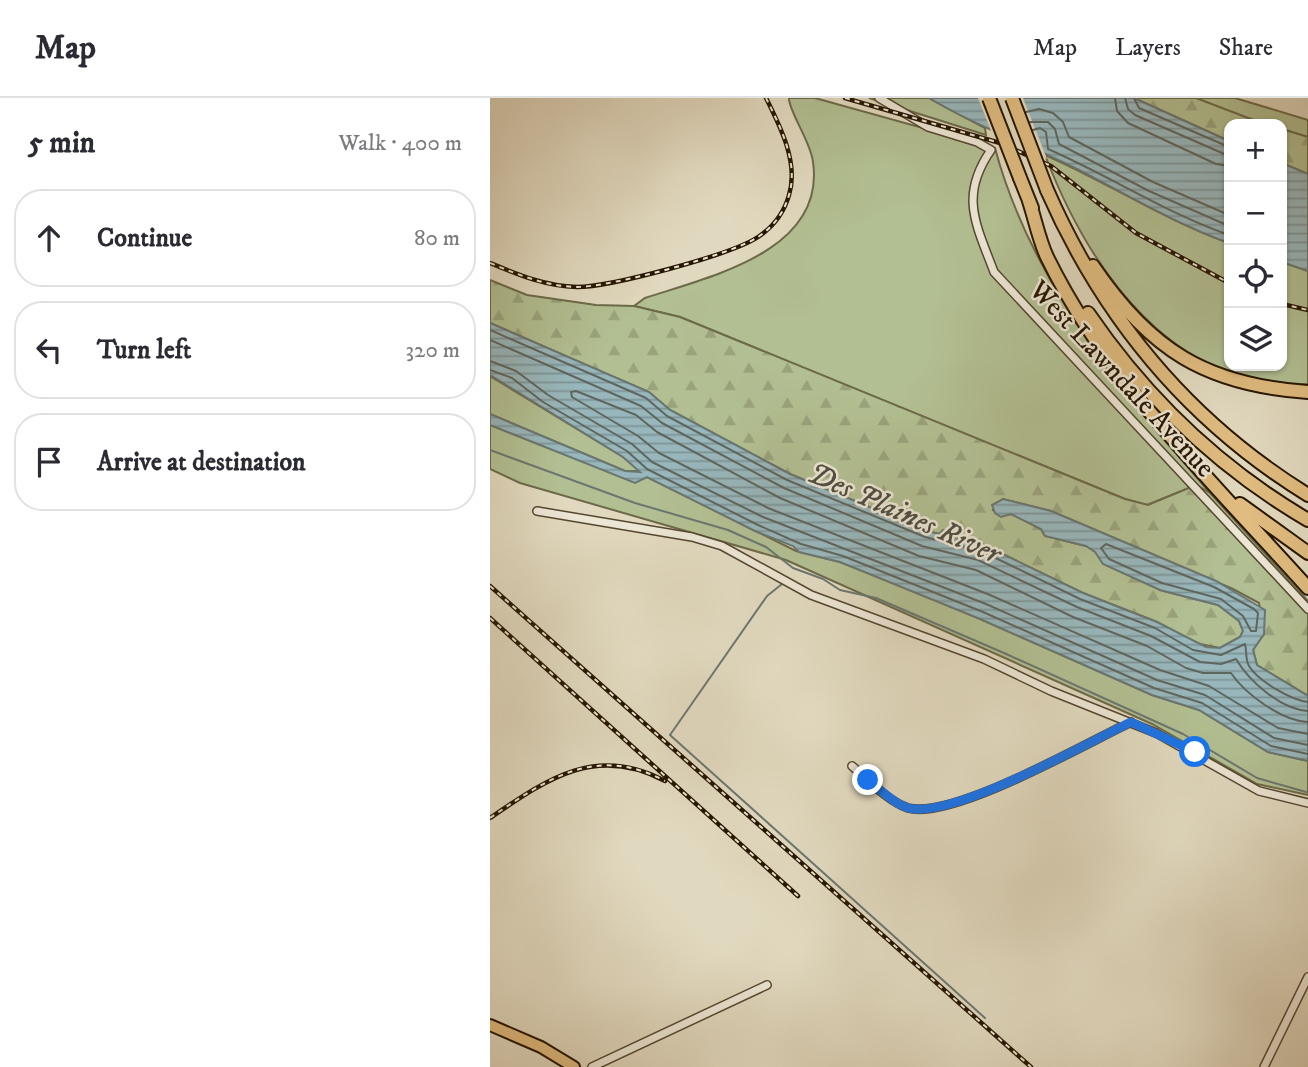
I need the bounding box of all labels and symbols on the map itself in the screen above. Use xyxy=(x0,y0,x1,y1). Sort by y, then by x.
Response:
street label: West Lawndale Avenue xyxy=(1021,272,1222,485)
water label: Des Plaines River xyxy=(802,455,1008,574)
route start xyxy=(1179,736,1210,767)
route end xyxy=(852,764,883,795)

